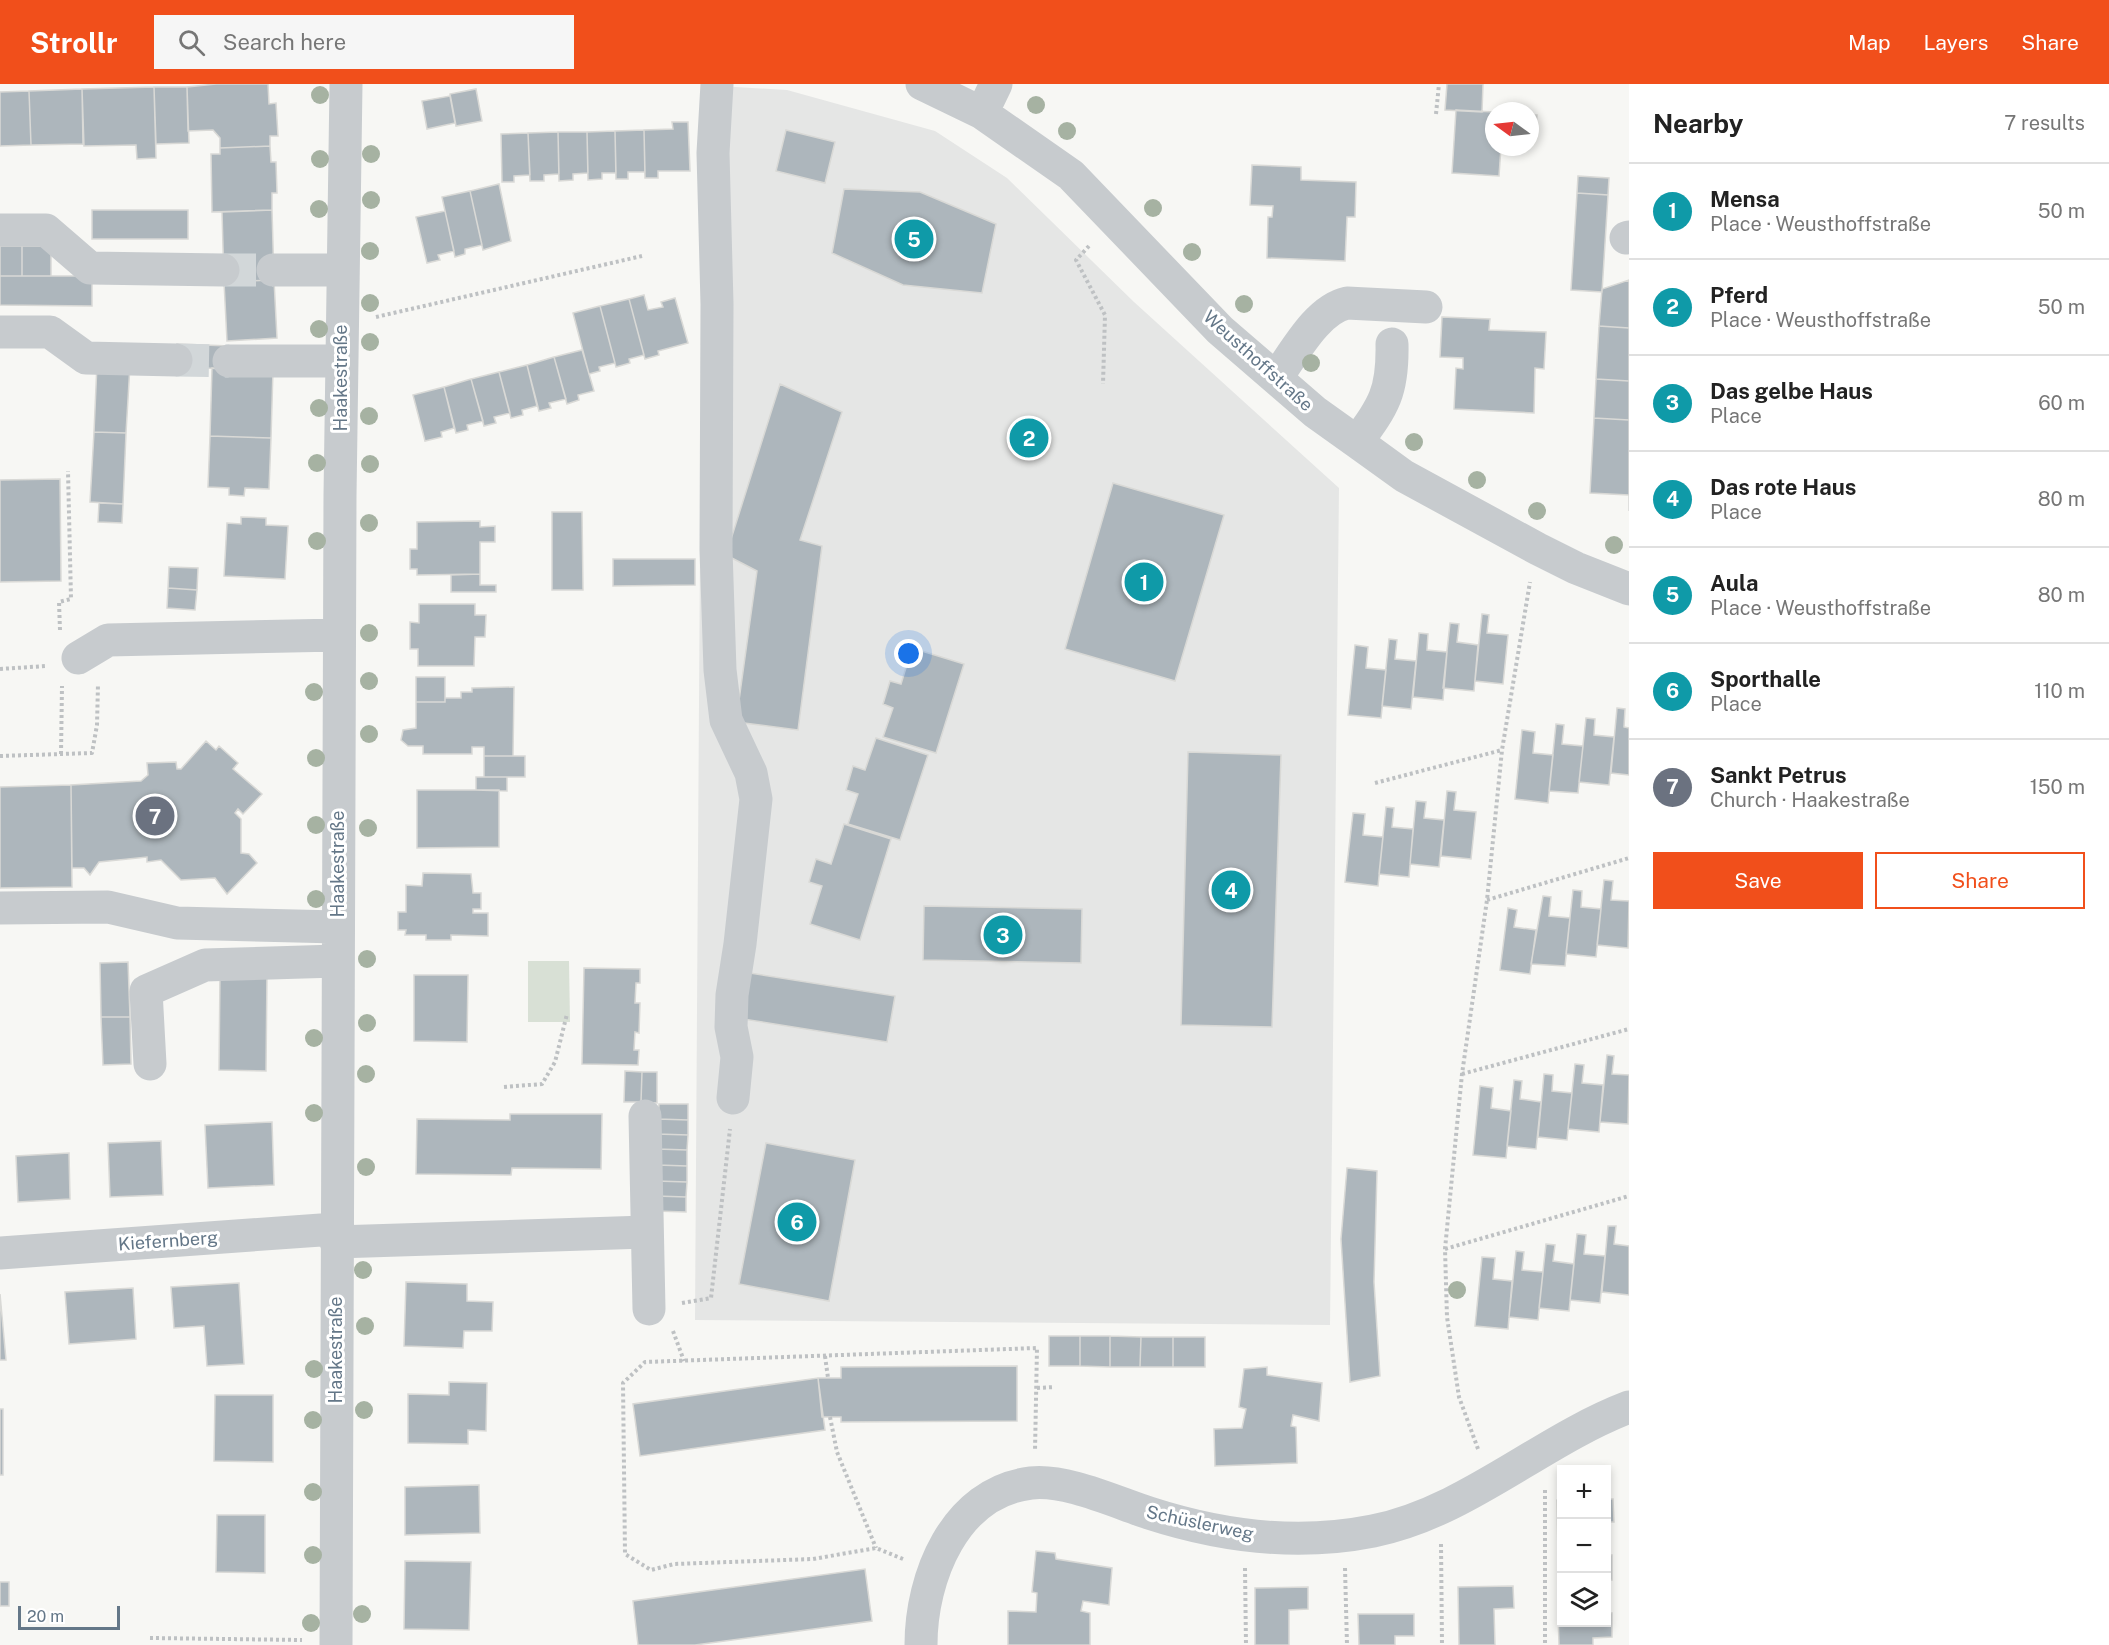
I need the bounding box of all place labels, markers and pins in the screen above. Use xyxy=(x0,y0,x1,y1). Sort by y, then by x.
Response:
pin: 5 xyxy=(894,216,934,262)
pin: 2 xyxy=(1010,416,1048,460)
pin: 1 xyxy=(1124,560,1164,604)
pin: 7 xyxy=(136,794,174,838)
pin: 4 xyxy=(1212,868,1250,912)
pin: 3 xyxy=(984,912,1022,958)
pin: 6 xyxy=(778,1200,816,1244)

